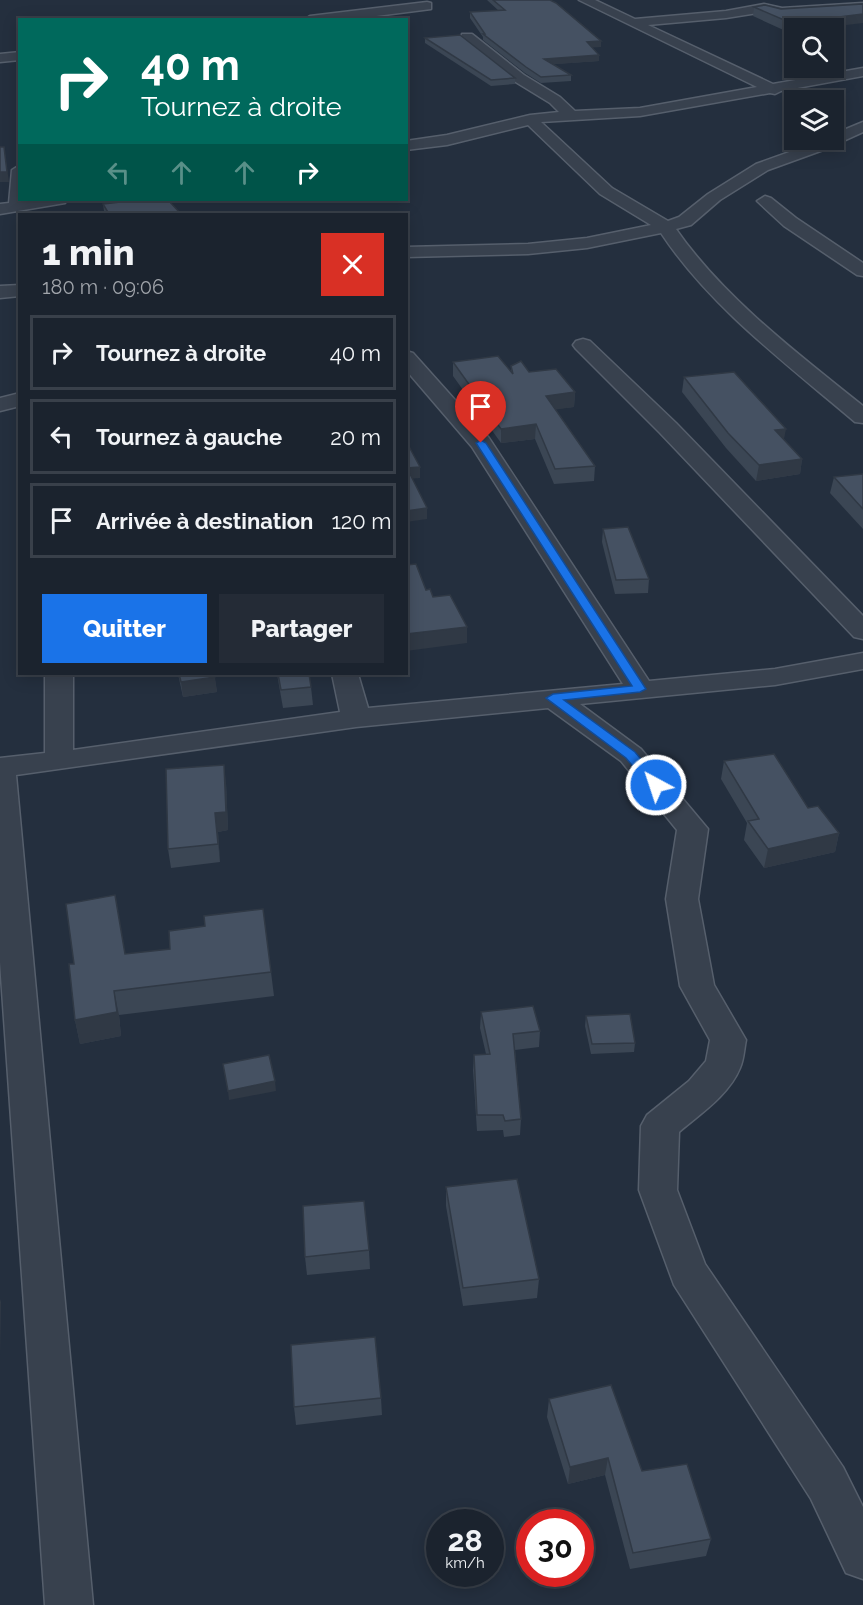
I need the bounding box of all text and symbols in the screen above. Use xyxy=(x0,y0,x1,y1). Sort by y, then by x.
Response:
map controls xyxy=(784,18,844,150)
button: search xyxy=(784,18,844,78)
text: 40 m xyxy=(141,41,240,90)
icon: right xyxy=(42,42,120,120)
button: layers xyxy=(784,90,844,150)
text: Tournez à droite xyxy=(141,91,342,122)
icon: left xyxy=(102,156,135,189)
icon: ahead xyxy=(165,156,198,189)
icon: ahead xyxy=(228,156,261,189)
icon: right xyxy=(291,156,324,189)
text: 1 min xyxy=(42,231,134,273)
button: close xyxy=(321,233,384,296)
text: 180 m · 09:06 xyxy=(42,275,164,299)
icon: right xyxy=(45,336,78,369)
text: Tournez à droite xyxy=(96,340,266,366)
text: 40 m xyxy=(330,340,381,366)
pin xyxy=(455,381,506,443)
icon: arrive xyxy=(464,390,497,423)
icon: left xyxy=(45,420,78,453)
text: Tournez à gauche xyxy=(96,424,282,450)
text: 20 m xyxy=(330,424,381,450)
icon: arrive xyxy=(45,504,78,537)
text: Arrivée à destination xyxy=(96,508,313,534)
text: 120 m xyxy=(331,508,392,534)
button: Quitter xyxy=(42,594,207,663)
button: Partager xyxy=(219,594,384,663)
position arrow xyxy=(624,753,688,817)
speed limit sign: 30 xyxy=(516,1509,594,1587)
text: 28 xyxy=(447,1523,483,1558)
text: km/h xyxy=(445,1554,485,1572)

